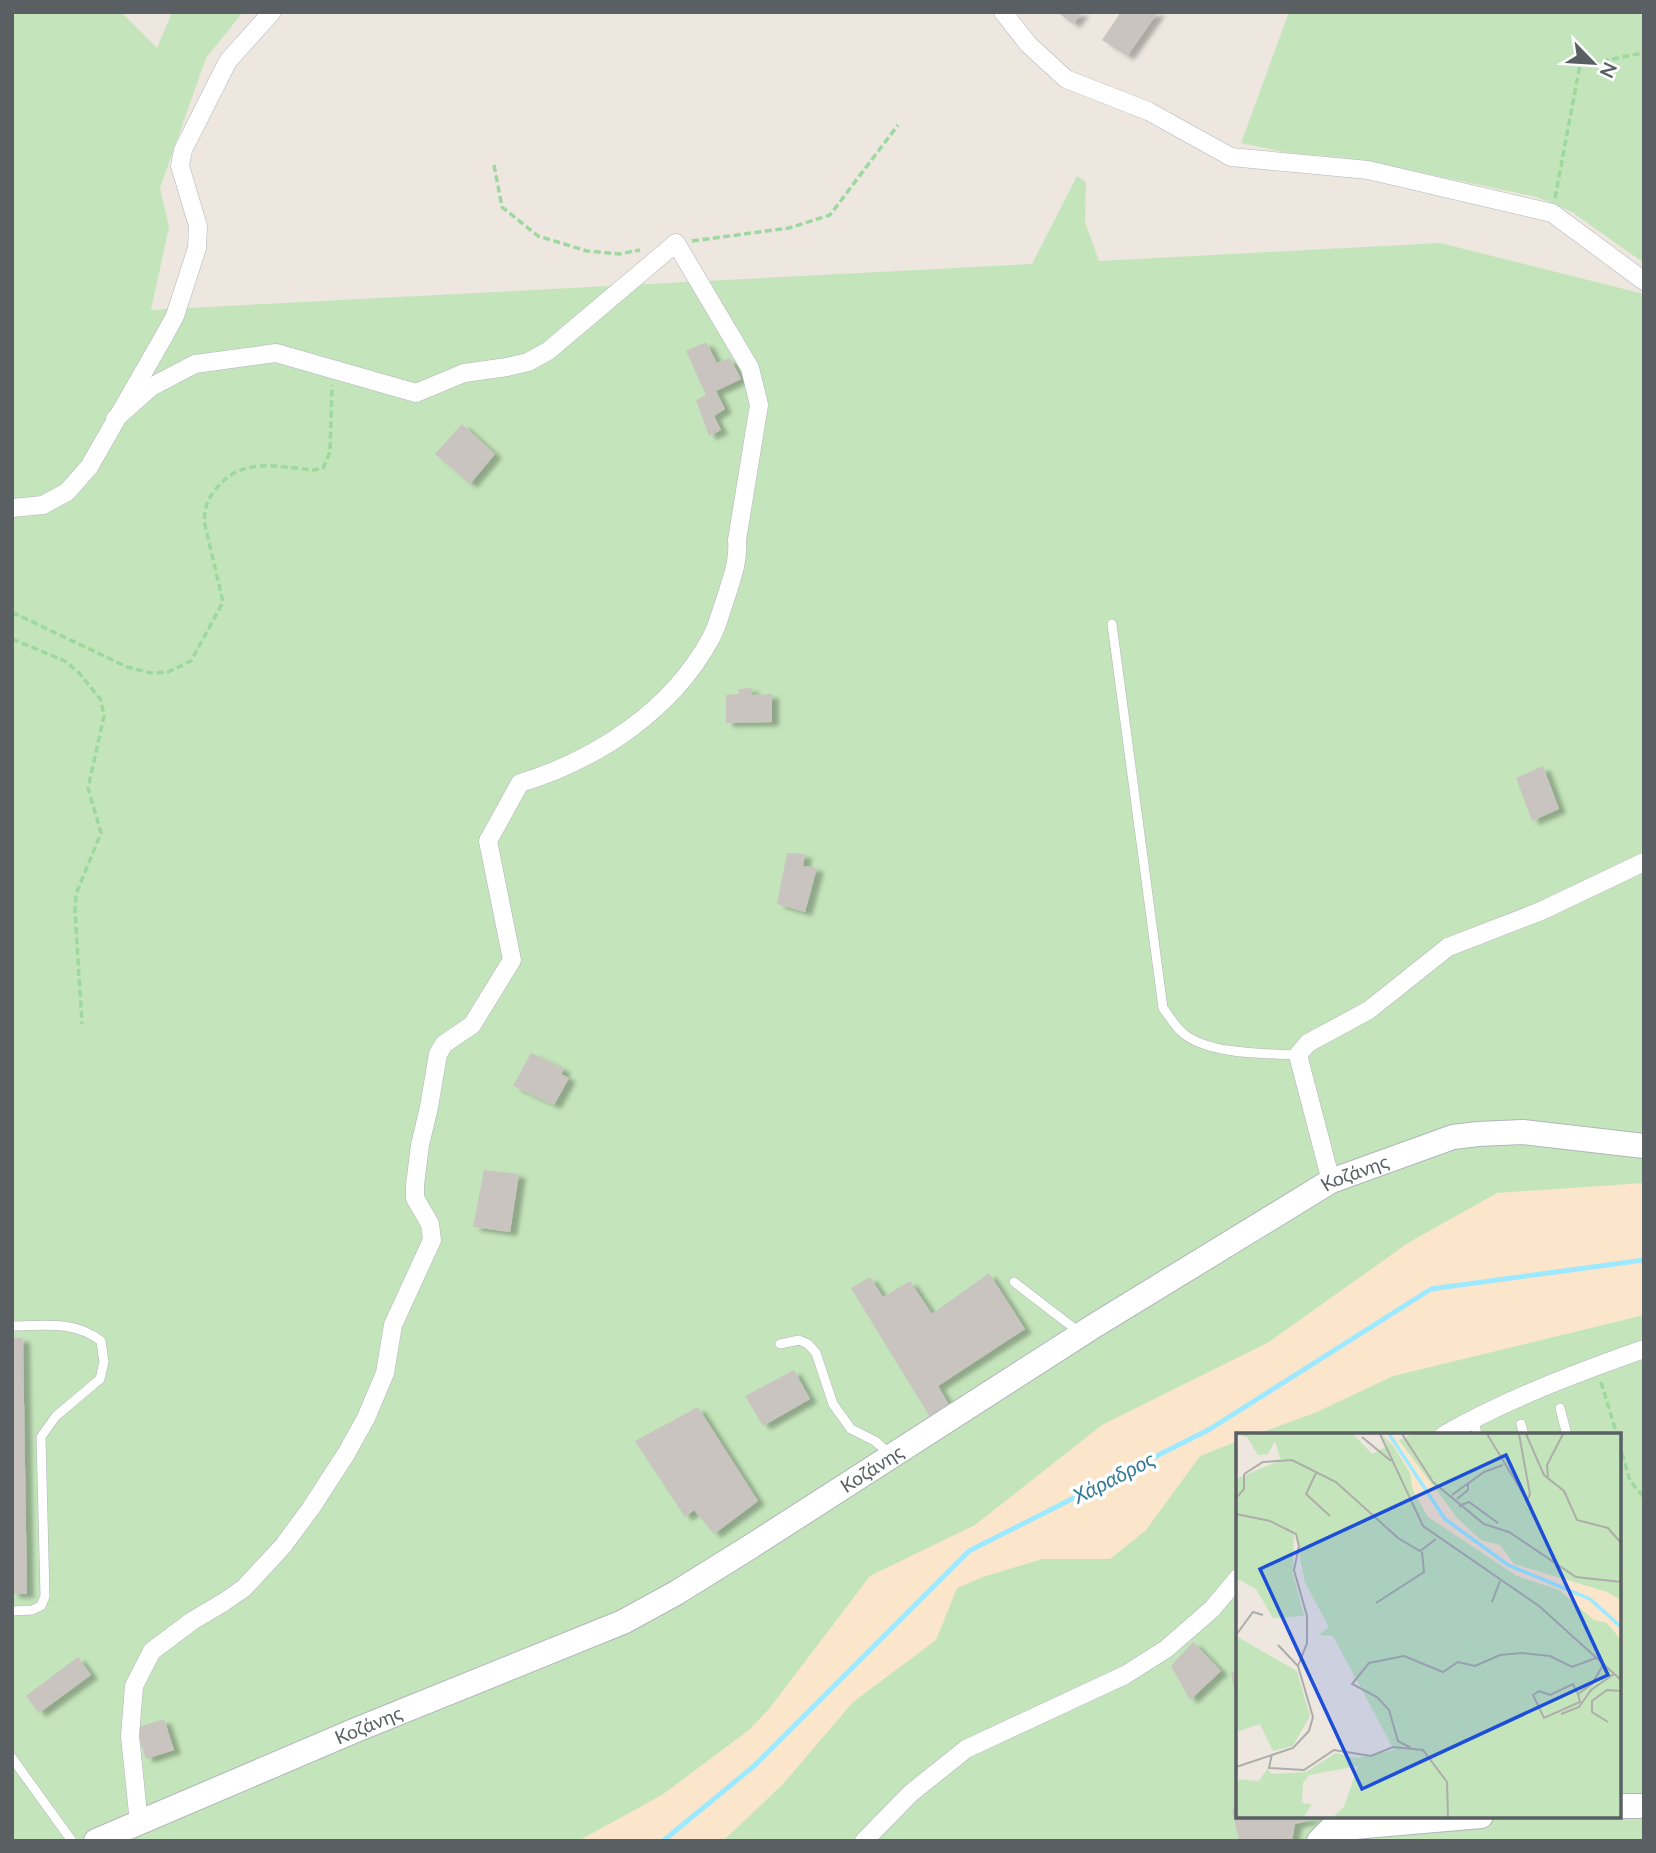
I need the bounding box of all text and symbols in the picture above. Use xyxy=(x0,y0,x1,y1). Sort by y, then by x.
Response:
north arrow xyxy=(1558,28,1628,98)
text: N xyxy=(1595,59,1622,82)
street label: Κοζάνης xyxy=(1316,1149,1392,1196)
inset map xyxy=(1236,1433,1621,1818)
street label: Κοζάνης xyxy=(836,1440,908,1497)
water label: Χάραδρος xyxy=(1067,1445,1159,1508)
street label: Κοζάνης xyxy=(331,1701,405,1749)

